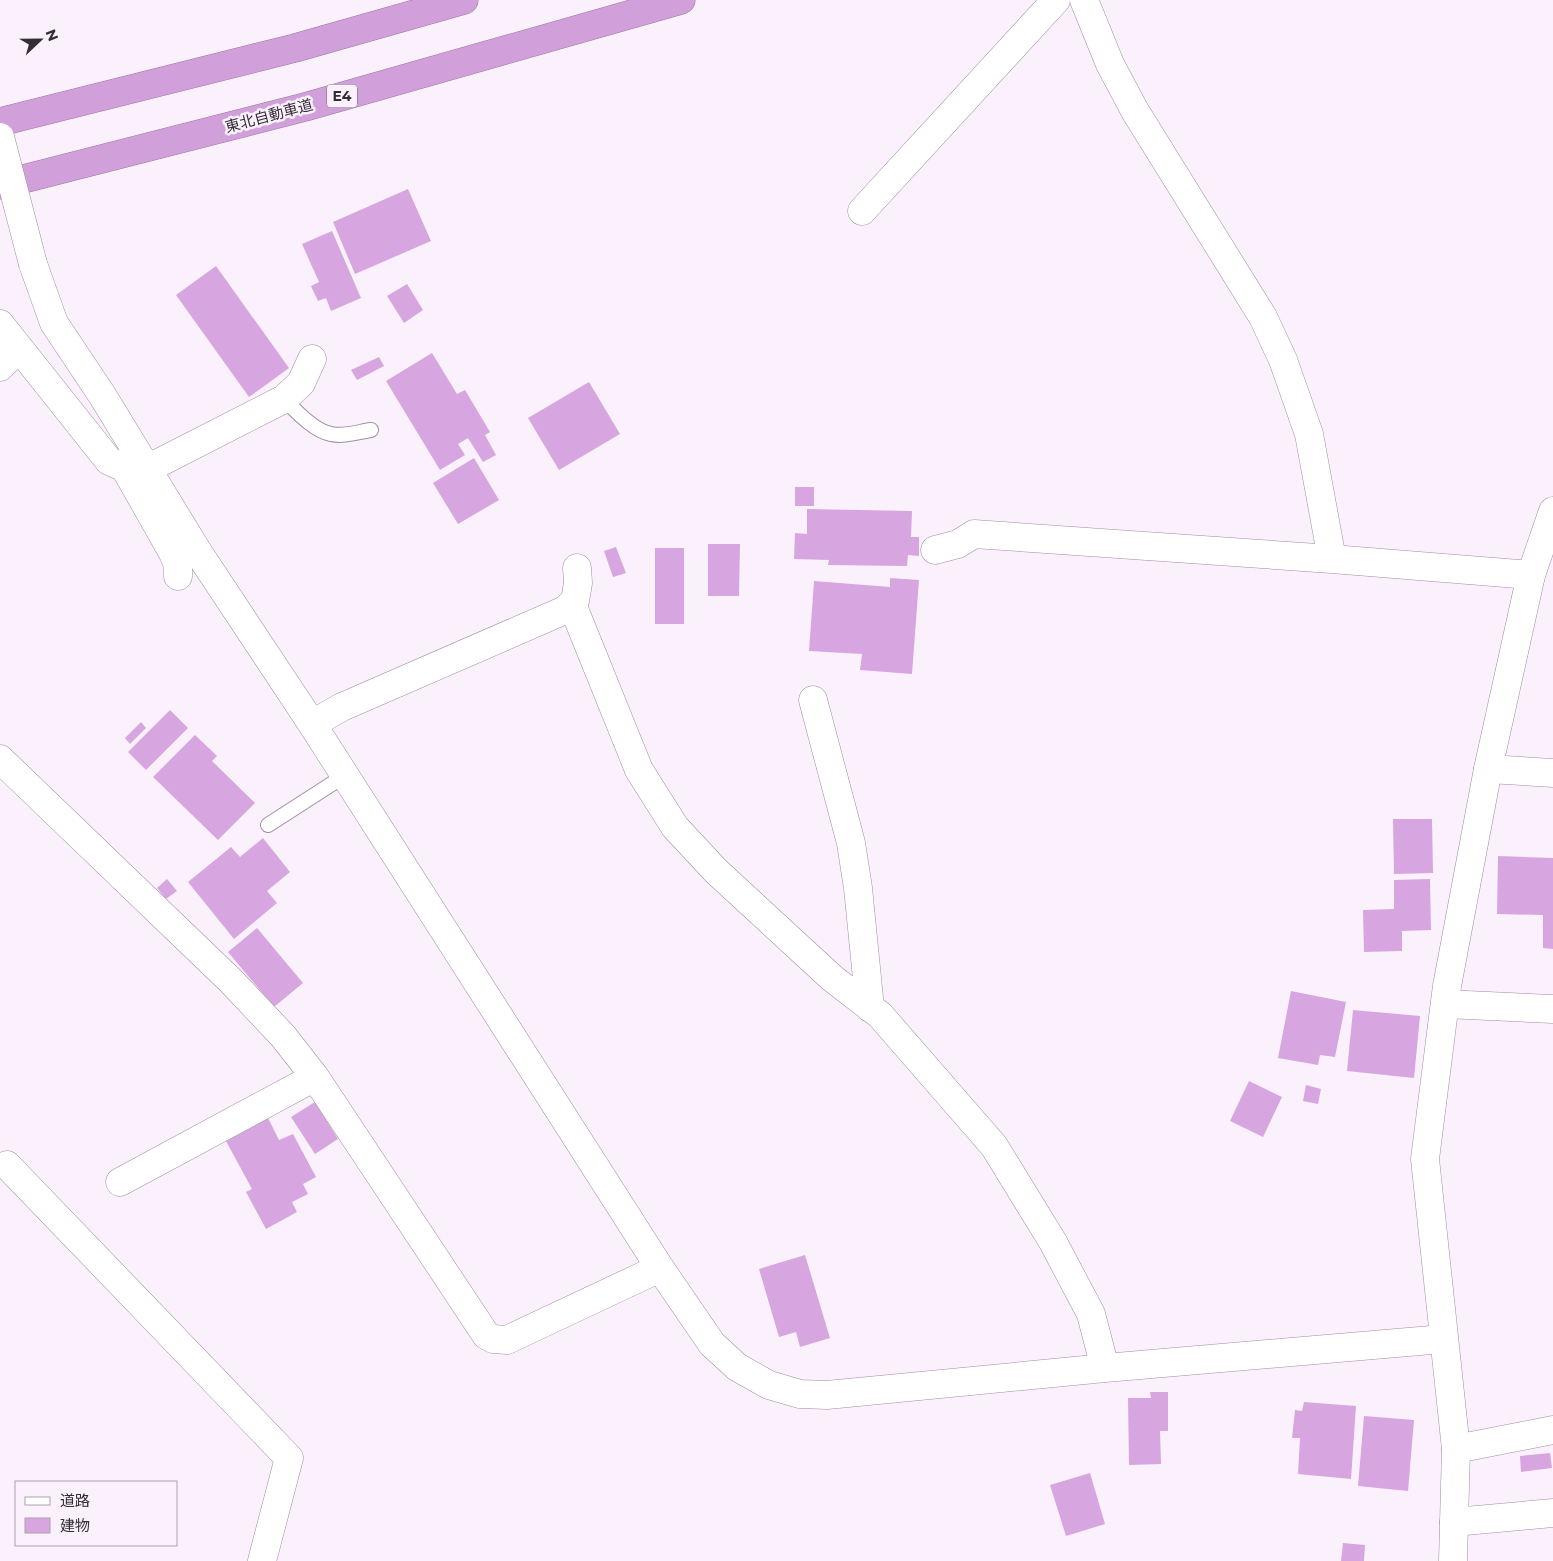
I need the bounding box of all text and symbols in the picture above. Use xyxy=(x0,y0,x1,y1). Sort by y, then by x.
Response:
north arrow xyxy=(15,15,65,65)
text: N xyxy=(42,27,63,44)
road number: E4 xyxy=(327,84,357,108)
street label: 東北自動車道 xyxy=(223,95,315,136)
legend xyxy=(15,1481,178,1546)
text: 道路 xyxy=(60,1491,90,1510)
text: 建物 xyxy=(60,1516,90,1535)

